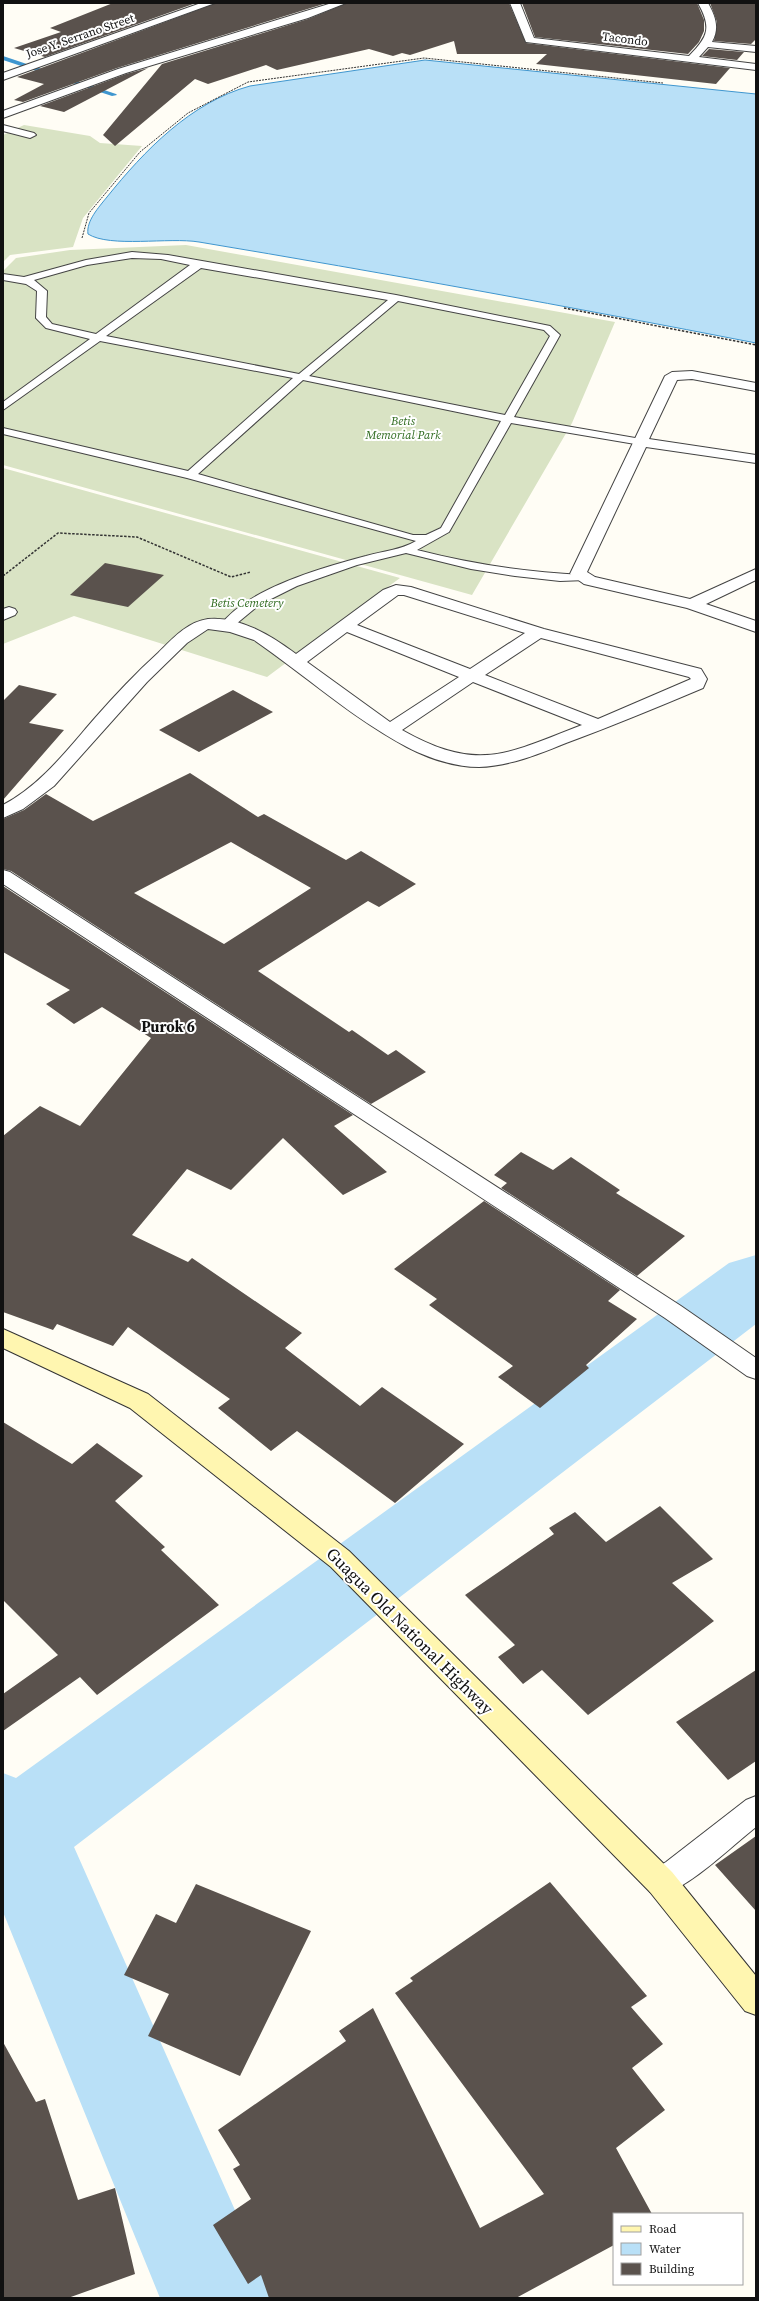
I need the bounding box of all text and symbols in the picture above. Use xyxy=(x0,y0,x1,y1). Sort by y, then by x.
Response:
street label: Jose Y. Serrano Street xyxy=(23,10,136,62)
street label: Tacondo xyxy=(601,28,649,50)
park label: Betis Memorial Park xyxy=(364,413,441,443)
park label: Betis Cemetery xyxy=(209,595,284,611)
district label: Purok 6 xyxy=(141,1016,195,1037)
street label: Guagua Old National Highway xyxy=(321,1542,499,1720)
legend xyxy=(613,2213,743,2285)
text: Road xyxy=(649,2221,676,2237)
text: Water xyxy=(649,2241,681,2257)
text: Building xyxy=(649,2261,694,2277)

